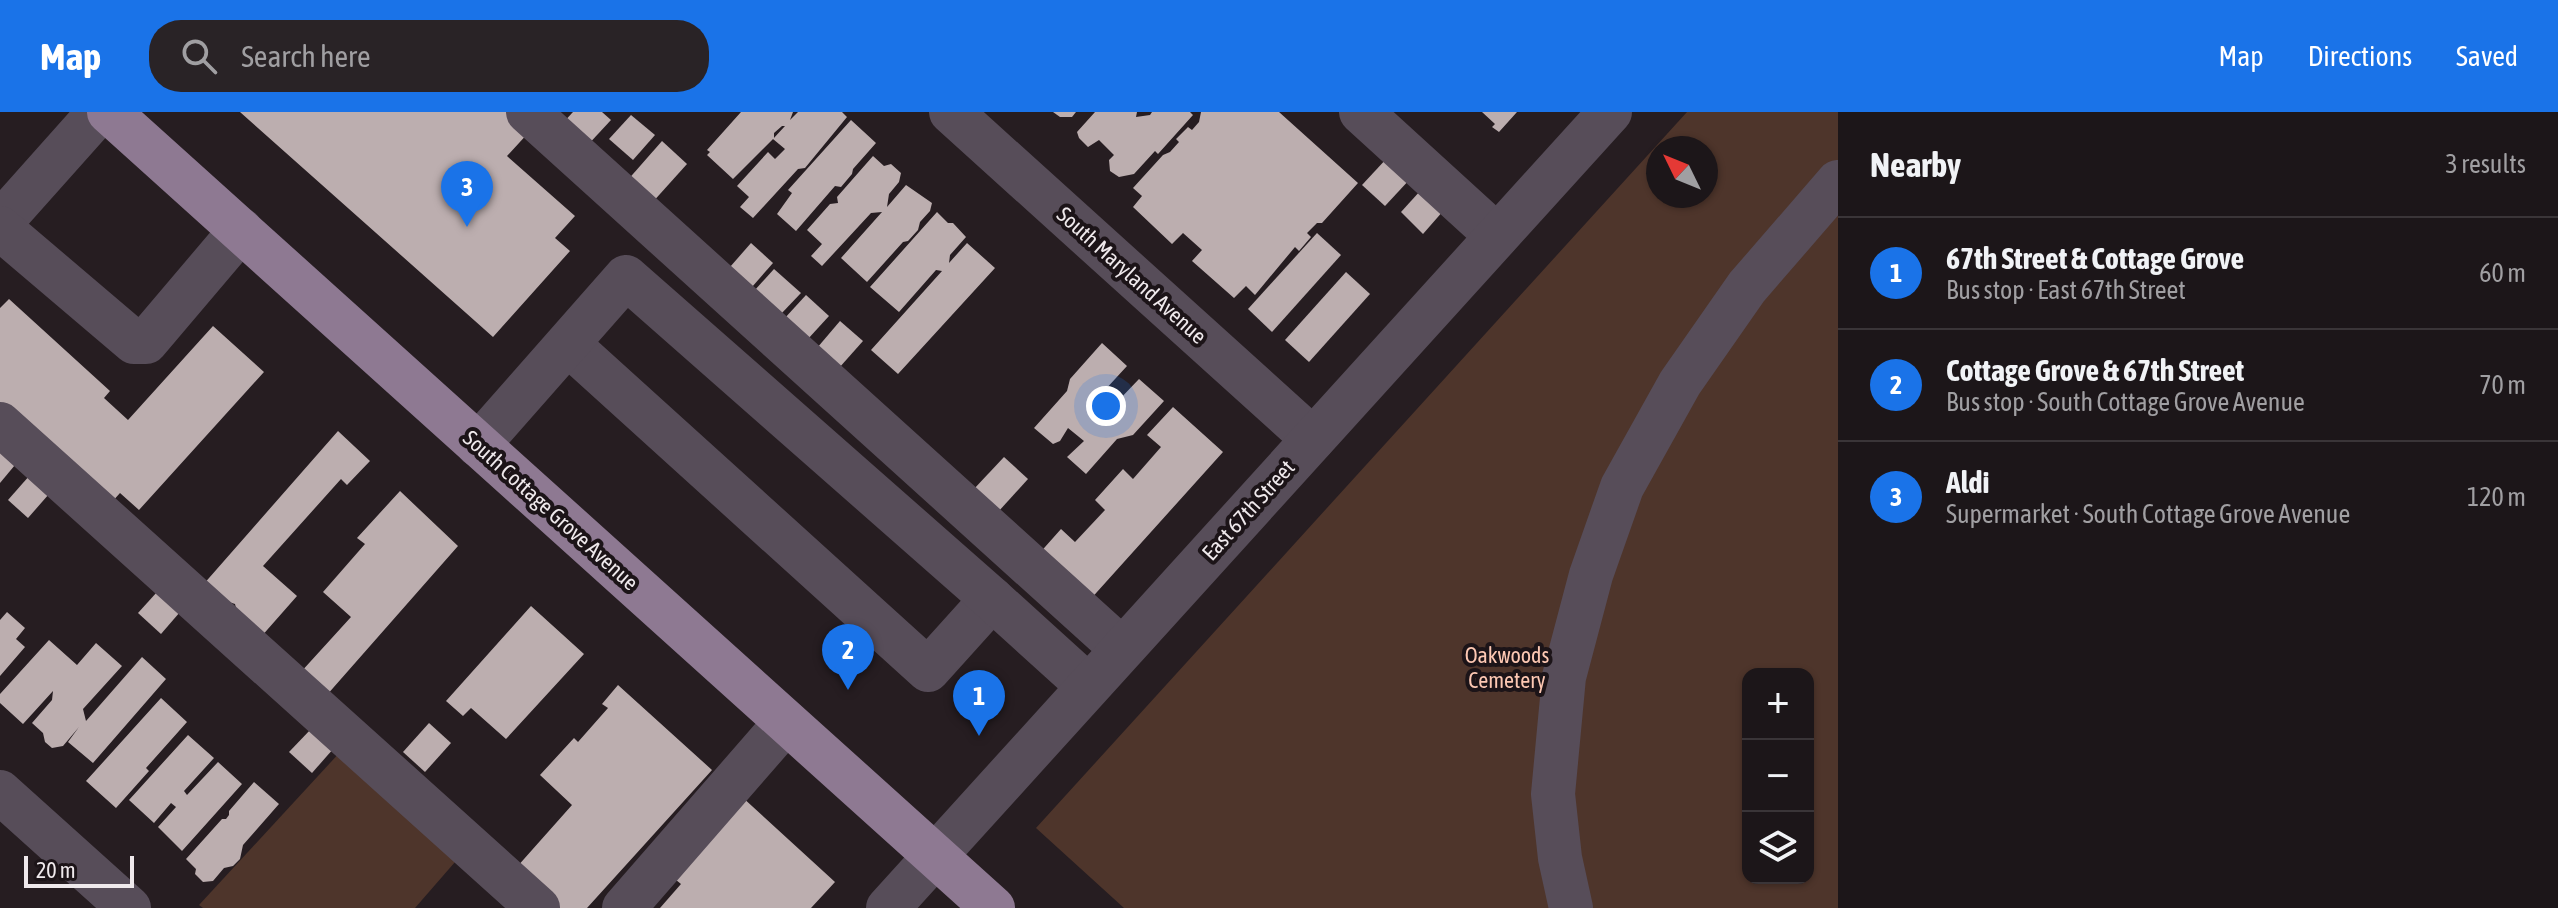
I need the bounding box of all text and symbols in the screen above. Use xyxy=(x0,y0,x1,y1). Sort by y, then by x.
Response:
search box xyxy=(149,20,709,92)
icon: search xyxy=(177,34,221,78)
text: Map xyxy=(40,35,101,78)
text: Search here xyxy=(241,39,371,73)
text: Map xyxy=(2219,40,2264,72)
text: Directions xyxy=(2308,40,2412,72)
text: Saved xyxy=(2456,40,2518,72)
north arrow xyxy=(1646,136,1718,208)
text: Nearby xyxy=(1870,145,1961,184)
text: 3 results xyxy=(2445,149,2526,179)
pin: 3 xyxy=(441,161,493,227)
street label: South Maryland Avenue xyxy=(1052,201,1212,349)
text: 67th Street & Cottage Grove xyxy=(1946,241,2244,275)
text: 1 xyxy=(1890,258,1902,288)
text: 60 m xyxy=(2479,258,2526,288)
text: Bus stop · East 67th Street xyxy=(1946,275,2186,305)
text: Cottage Grove & 67th Street xyxy=(1946,353,2244,387)
text: 2 xyxy=(1890,370,1902,400)
text: 70 m xyxy=(2479,370,2526,400)
your location xyxy=(1086,386,1126,426)
text: Bus stop · South Cottage Grove Avenue xyxy=(1946,387,2305,417)
street label: South Cottage Grove Avenue xyxy=(458,425,644,595)
street label: East 67th Street xyxy=(1196,455,1300,565)
text: Aldi xyxy=(1946,465,1989,499)
text: 3 xyxy=(1890,482,1902,512)
text: 120 m xyxy=(2467,482,2526,512)
text: Supermarket · South Cottage Grove Avenue xyxy=(1946,499,2350,529)
pin: 2 xyxy=(822,624,874,690)
park label: Oakwoods Cemetery xyxy=(1465,642,1550,693)
map controls xyxy=(1742,668,1814,884)
button: + xyxy=(1742,668,1814,740)
pin: 1 xyxy=(953,670,1005,736)
button: − xyxy=(1742,740,1814,812)
button: layers xyxy=(1742,812,1814,884)
scale bar xyxy=(24,852,134,888)
text: 20 m xyxy=(36,857,76,883)

